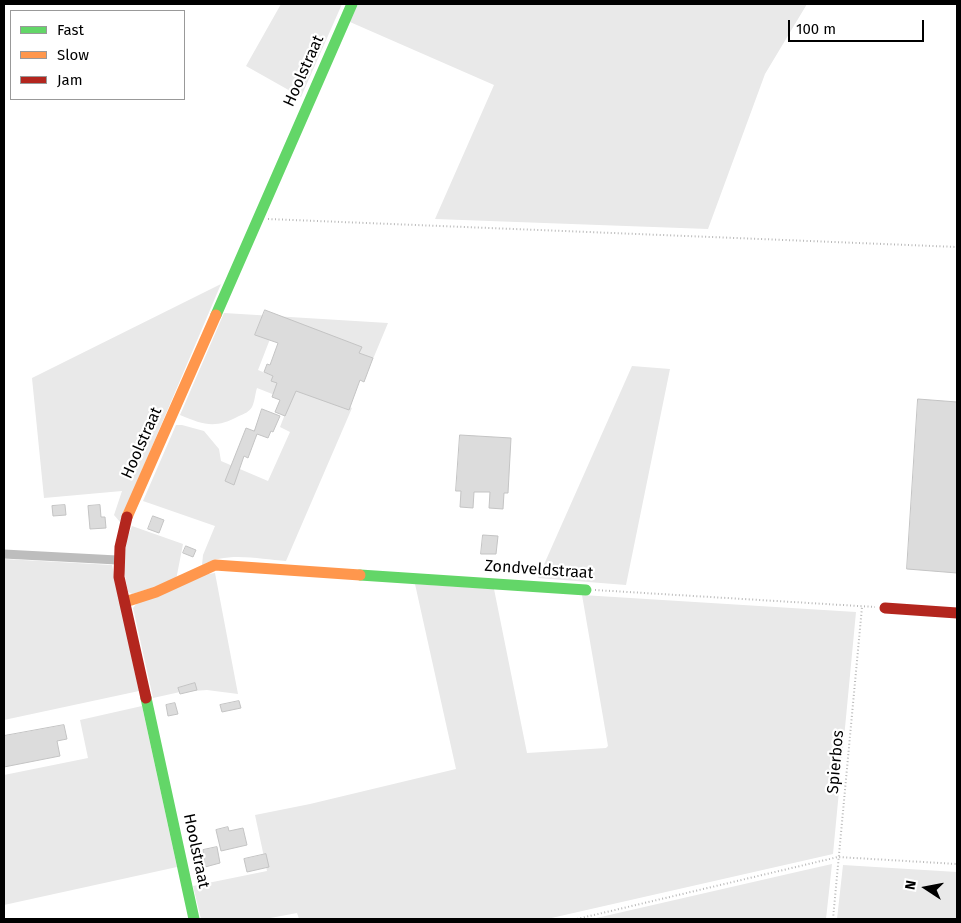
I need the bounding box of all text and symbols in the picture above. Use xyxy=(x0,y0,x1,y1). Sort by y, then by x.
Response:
legend xyxy=(10,10,185,100)
scale bar xyxy=(791,10,927,42)
text: 100 m xyxy=(796,20,836,38)
text: Fast xyxy=(57,21,84,39)
street label: Hoolstraat xyxy=(280,32,328,110)
text: Slow xyxy=(57,46,89,64)
text: Jam xyxy=(57,71,83,89)
street label: Hoolstraat xyxy=(118,404,166,482)
street label: Zondveldstraat xyxy=(484,557,594,583)
street label: Spierbos xyxy=(824,729,848,795)
street label: Hoolstraat xyxy=(179,812,213,890)
north arrow xyxy=(901,863,951,913)
text: N xyxy=(902,879,920,891)

